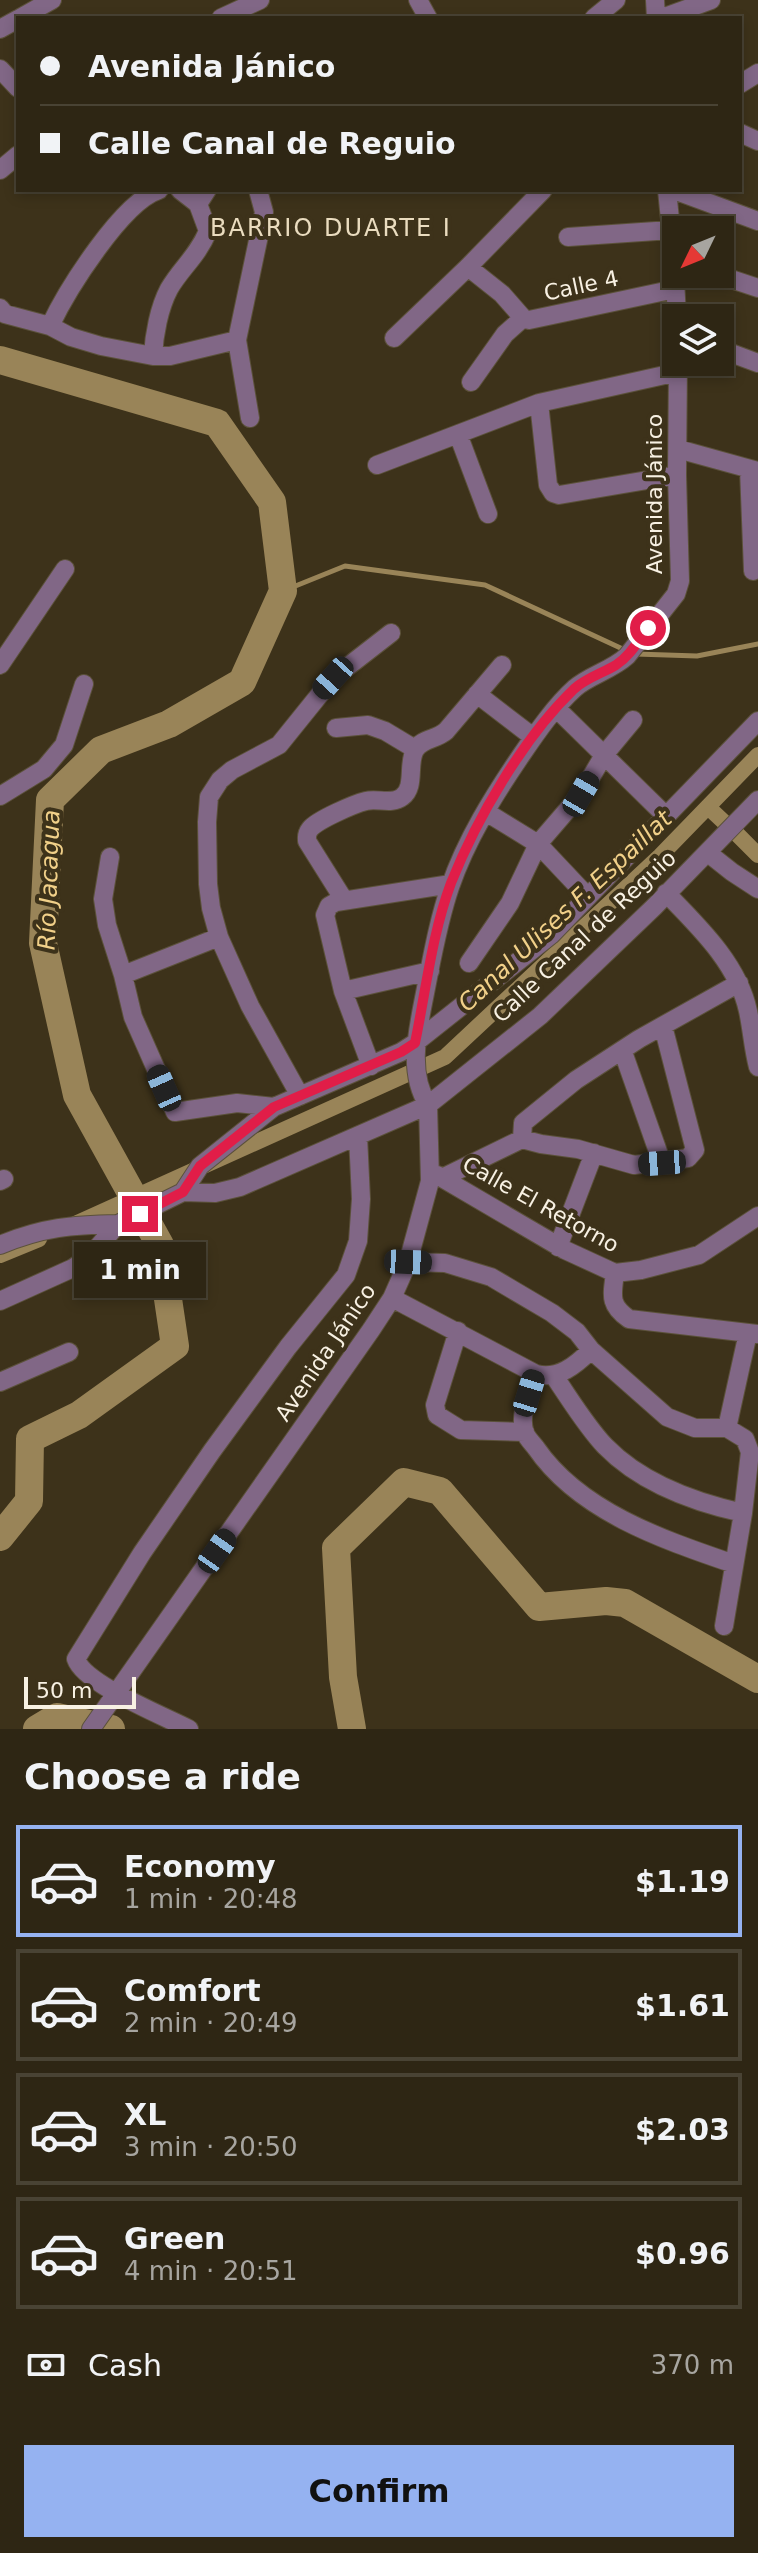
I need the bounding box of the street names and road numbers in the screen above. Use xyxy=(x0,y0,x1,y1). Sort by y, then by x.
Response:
street label: Calle 4 xyxy=(542,265,621,306)
street label: Avenida Jánico xyxy=(642,414,667,574)
street label: Calle Canal de Reguio xyxy=(488,845,681,1028)
street label: Calle El Retorno xyxy=(458,1151,623,1258)
street label: Avenida Jánico xyxy=(270,1279,381,1426)

